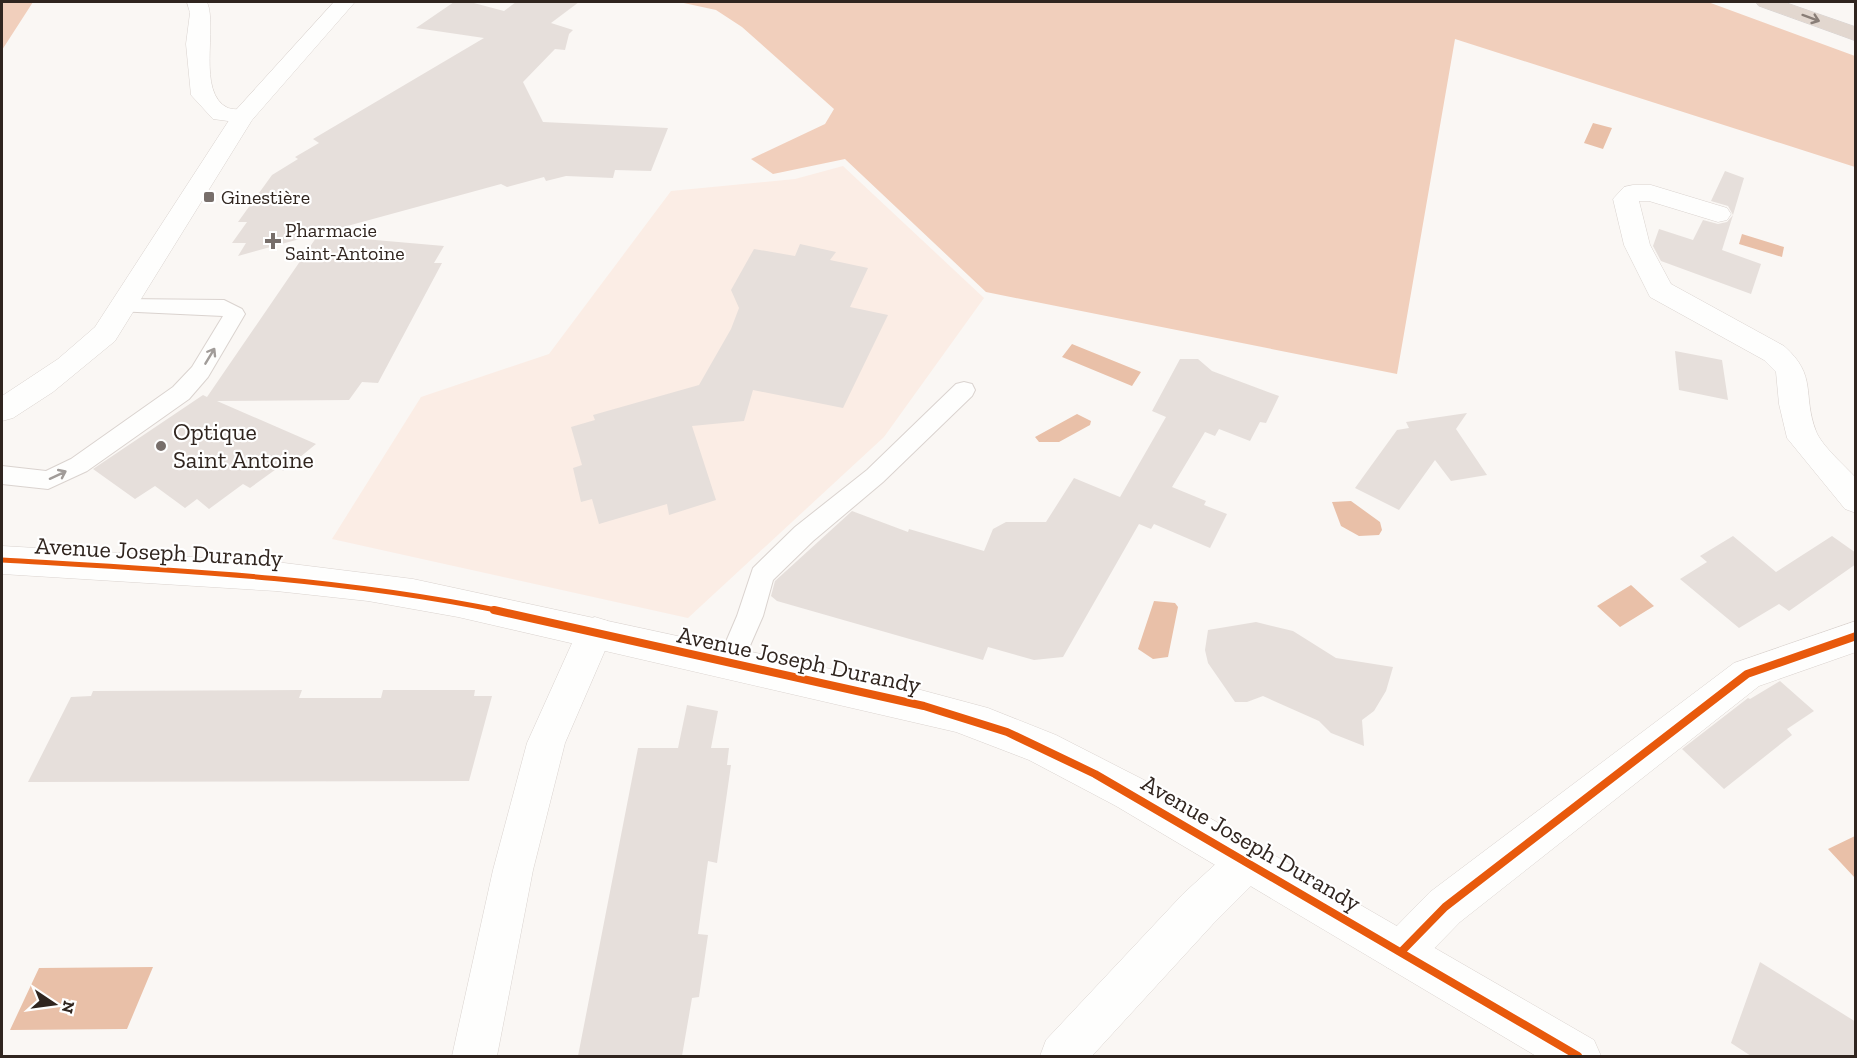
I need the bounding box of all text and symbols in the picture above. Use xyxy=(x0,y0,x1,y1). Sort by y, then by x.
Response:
one-way arrow xyxy=(1801,14,1820,25)
place label: Ginestière xyxy=(221,185,310,209)
marker: Ginestière xyxy=(202,190,216,204)
place label: Pharmacie Saint-Antoine xyxy=(285,218,405,265)
marker: Pharmacie Saint-Antoine xyxy=(266,234,280,248)
one-way arrow xyxy=(204,348,216,365)
place label: Optique Saint Antoine xyxy=(173,417,314,474)
marker: Optique Saint Antoine xyxy=(154,439,168,453)
one-way arrow xyxy=(49,469,67,481)
street label: Avenue Joseph Durandy xyxy=(34,531,285,573)
street label: Avenue Joseph Durandy xyxy=(675,620,924,700)
street label: Avenue Joseph Durandy xyxy=(1136,768,1367,918)
north arrow xyxy=(24,974,84,1034)
text: N xyxy=(58,999,79,1015)

